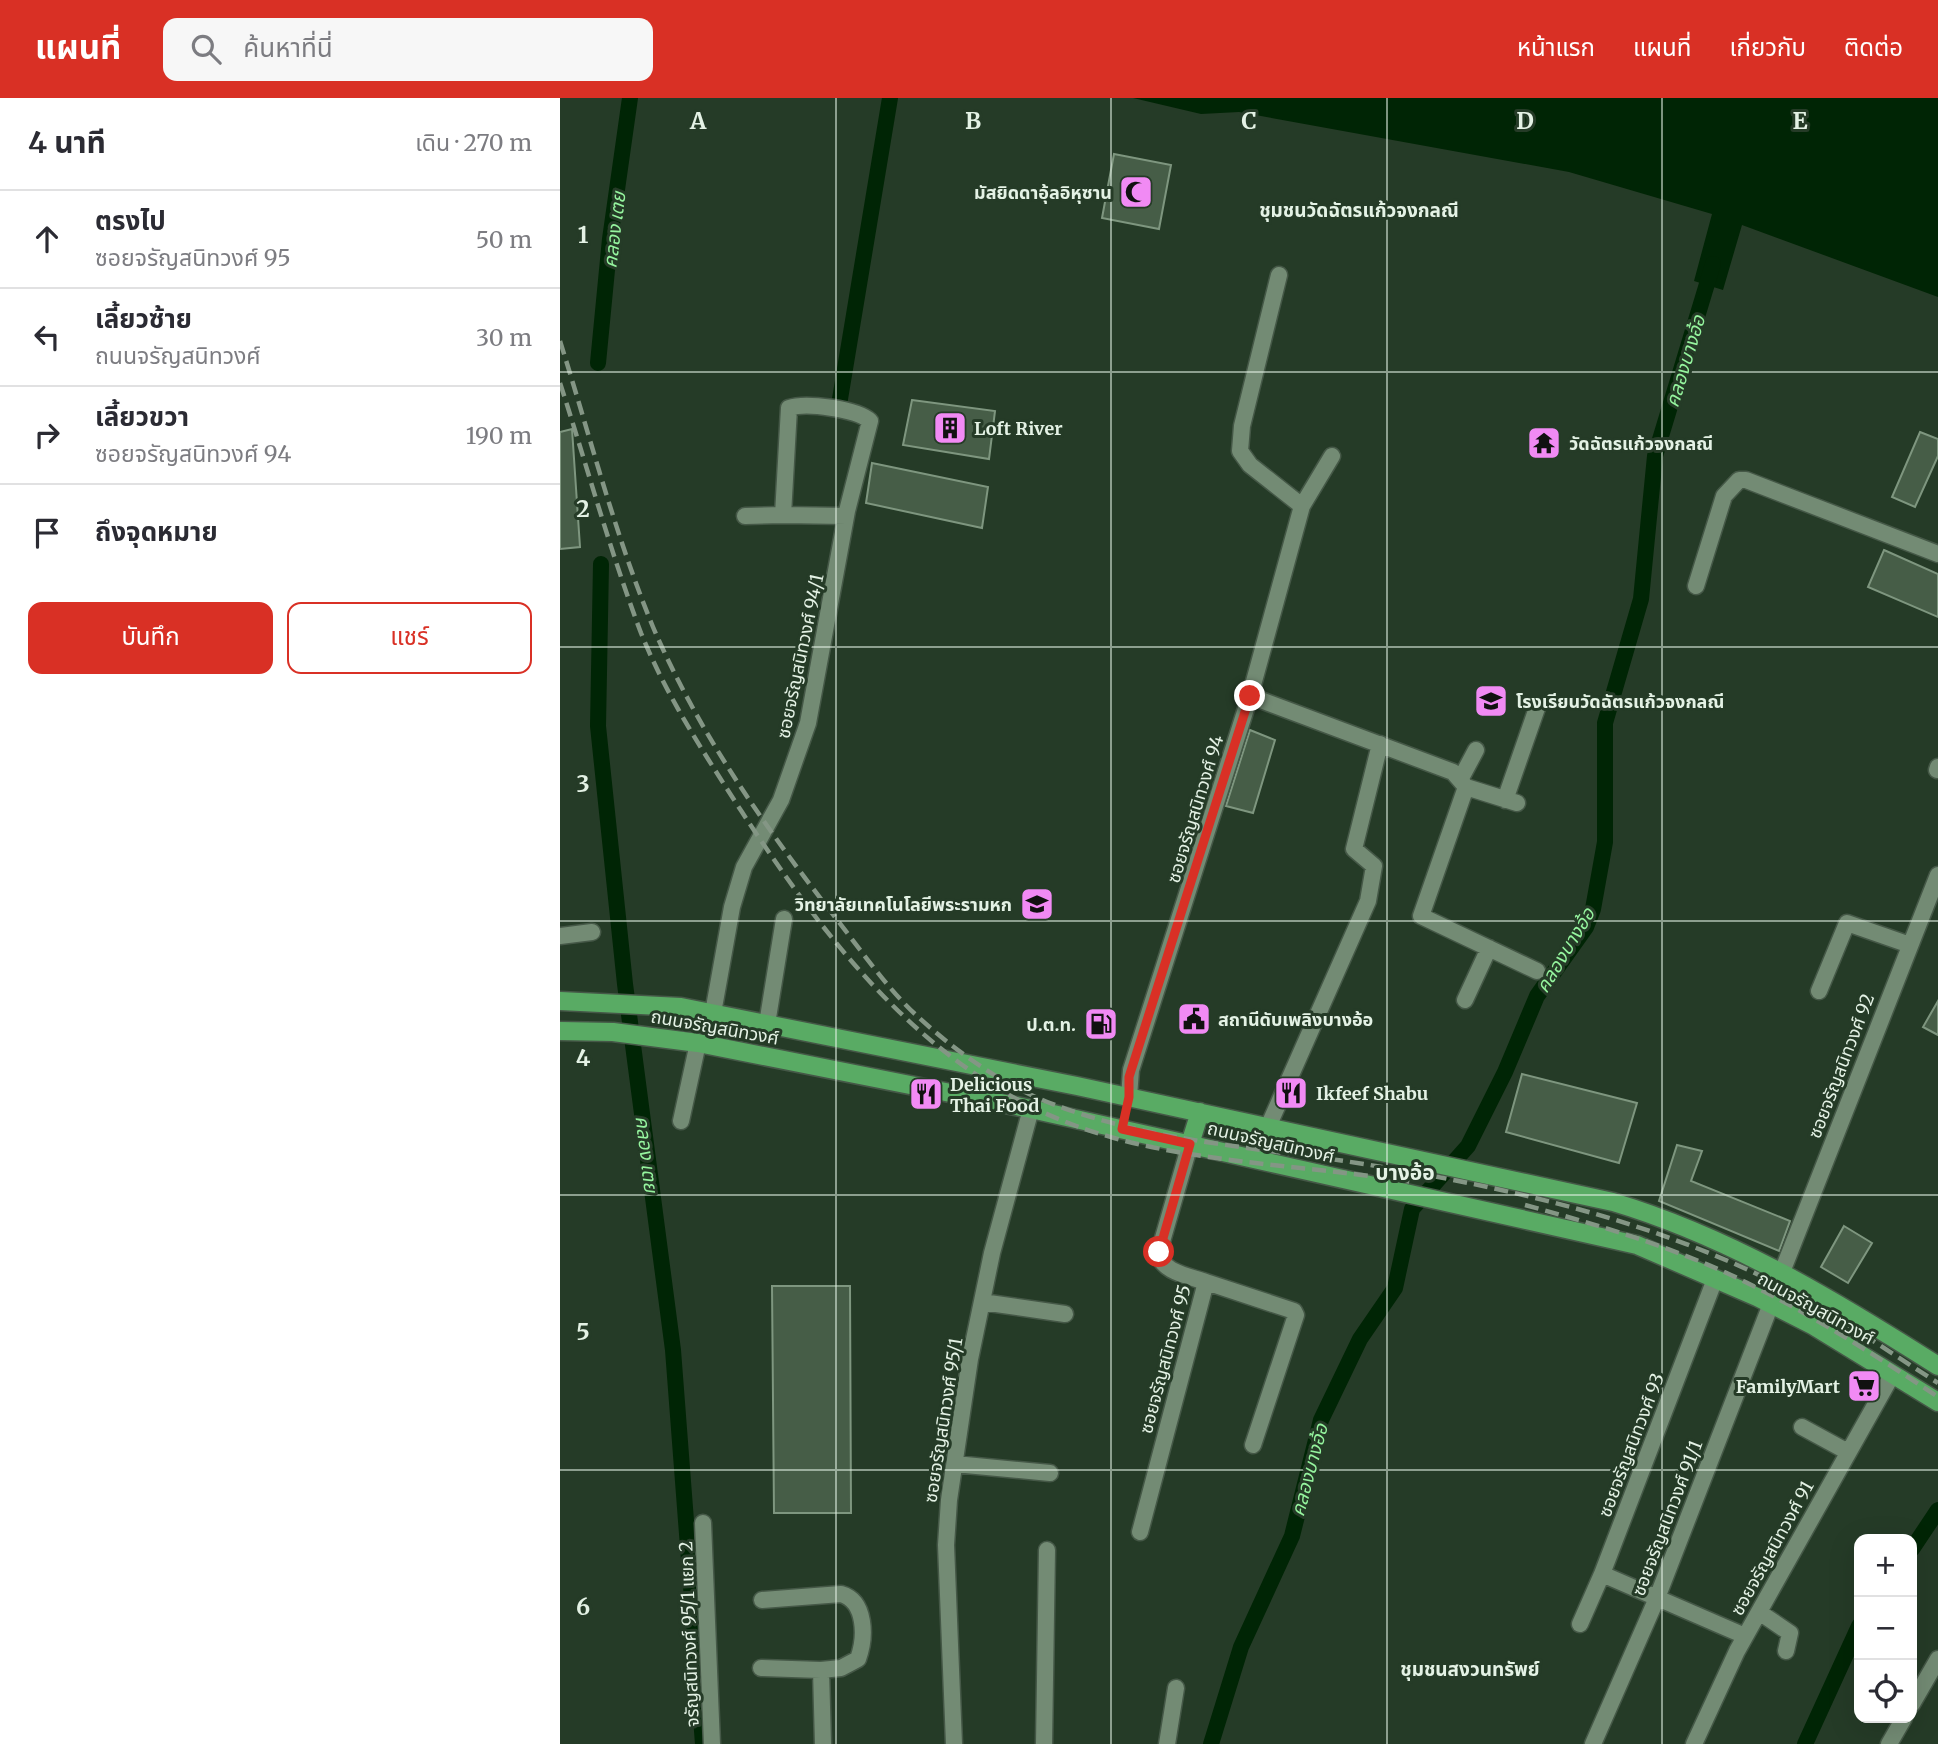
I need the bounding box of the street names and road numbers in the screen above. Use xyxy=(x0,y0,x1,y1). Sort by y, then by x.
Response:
street label: ซอยจรัญสนิทวงศ์ 94/1 xyxy=(771,571,829,741)
street label: ซอยจรัญสนิทวงศ์ 94 xyxy=(1162,732,1228,886)
street label: ซอยจรัญสนิทวงศ์ 92 xyxy=(1803,990,1879,1142)
street label: ถนนจรัญสนิทวงศ์ xyxy=(649,1004,781,1050)
street label: ถนนจรัญสนิทวงศ์ xyxy=(1205,1116,1337,1168)
street label: ถนนจรัญสนิทวงศ์ xyxy=(1754,1266,1878,1350)
street label: ซอยจรัญสนิทวงศ์ 95 xyxy=(1134,1282,1196,1436)
street label: ซอยจรัญสนิทวงศ์ 95/1 xyxy=(919,1336,967,1504)
street label: ซอยจรัญสนิทวงศ์ 93 xyxy=(1593,1370,1669,1520)
street label: ซอยจรัญสนิทวงศ์ 91/1 xyxy=(1627,1437,1707,1599)
street label: ซอยจรัญสนิทวงศ์ 91 xyxy=(1725,1477,1819,1619)
street label: จรัญสนิทวงศ์ 95/1 แยก 2 xyxy=(674,1541,704,1727)

